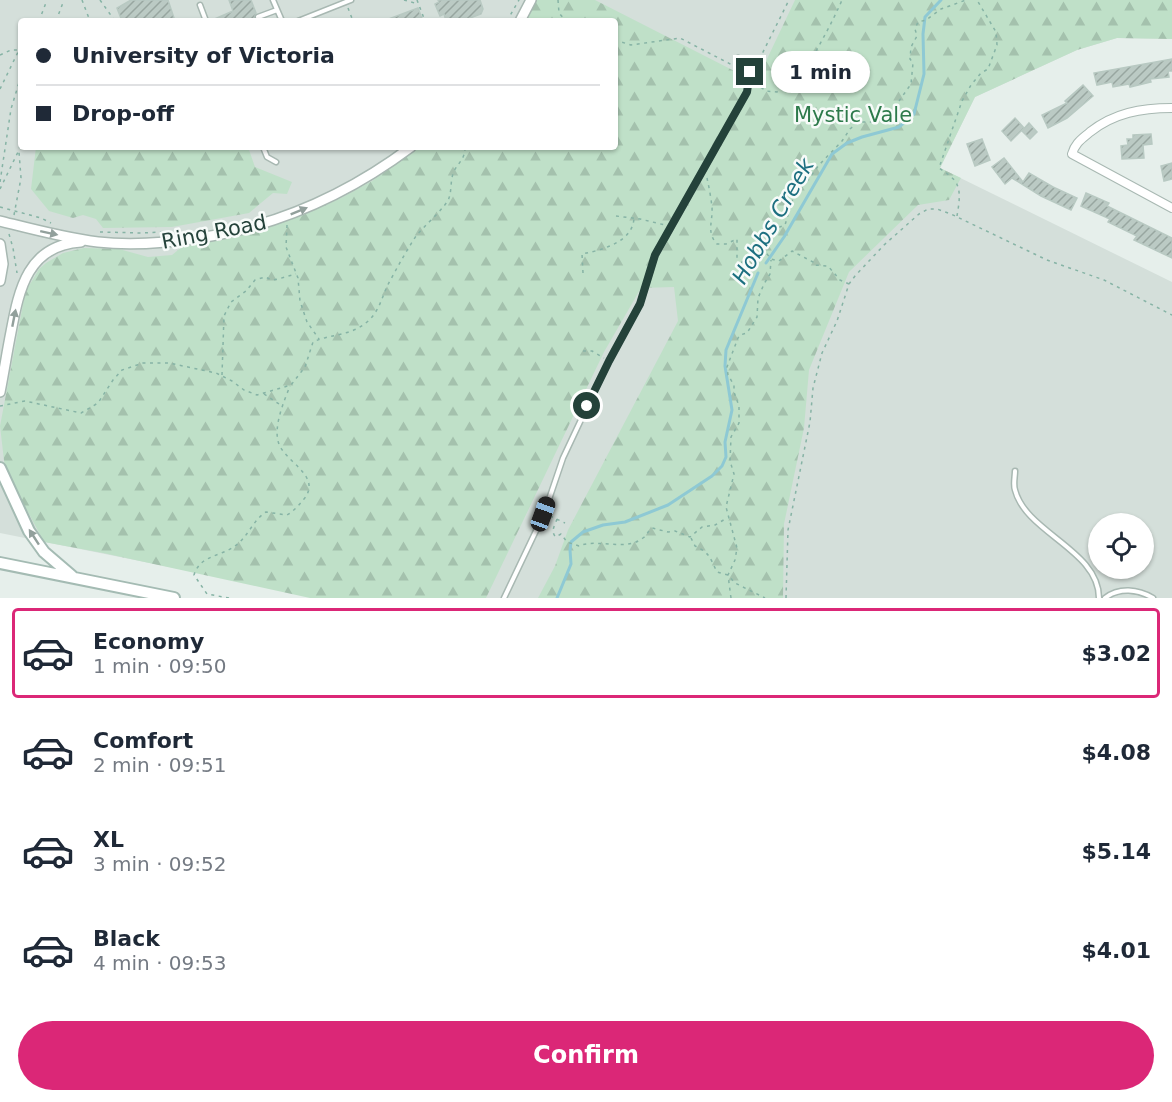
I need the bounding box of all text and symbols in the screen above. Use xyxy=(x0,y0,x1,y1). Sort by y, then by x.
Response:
text: University of Victoria xyxy=(72,43,335,68)
callout: 1 min xyxy=(771,51,870,93)
route end xyxy=(736,58,763,85)
text: 1 min xyxy=(789,60,852,84)
text: Drop-off xyxy=(72,101,174,126)
park label: Mystic Vale xyxy=(794,103,912,127)
water label: Hobbs Creek xyxy=(727,153,820,288)
one-way arrow xyxy=(291,206,309,216)
street label: Ring Road xyxy=(159,210,269,254)
one-way arrow xyxy=(40,229,59,238)
one-way arrow xyxy=(10,309,19,328)
route start xyxy=(573,392,600,419)
car xyxy=(528,494,558,534)
map controls xyxy=(1088,513,1154,579)
button: locate xyxy=(1088,513,1154,579)
one-way arrow xyxy=(29,529,40,545)
icon: car xyxy=(21,626,75,680)
text: Economy xyxy=(93,629,204,654)
text: $3.02 xyxy=(1081,641,1151,666)
text: 1 min · 09:50 xyxy=(93,654,227,678)
icon: car xyxy=(21,725,75,779)
text: Comfort xyxy=(93,728,193,753)
text: $4.08 xyxy=(1081,740,1151,765)
text: 2 min · 09:51 xyxy=(93,753,227,777)
icon: car xyxy=(21,824,75,878)
text: XL xyxy=(93,827,124,852)
text: $5.14 xyxy=(1081,839,1151,864)
text: 3 min · 09:52 xyxy=(93,852,227,876)
icon: car xyxy=(21,923,75,977)
text: Black xyxy=(93,926,160,951)
text: $4.01 xyxy=(1081,938,1151,963)
text: 4 min · 09:53 xyxy=(93,951,227,975)
button: Confirm xyxy=(18,1021,1154,1090)

